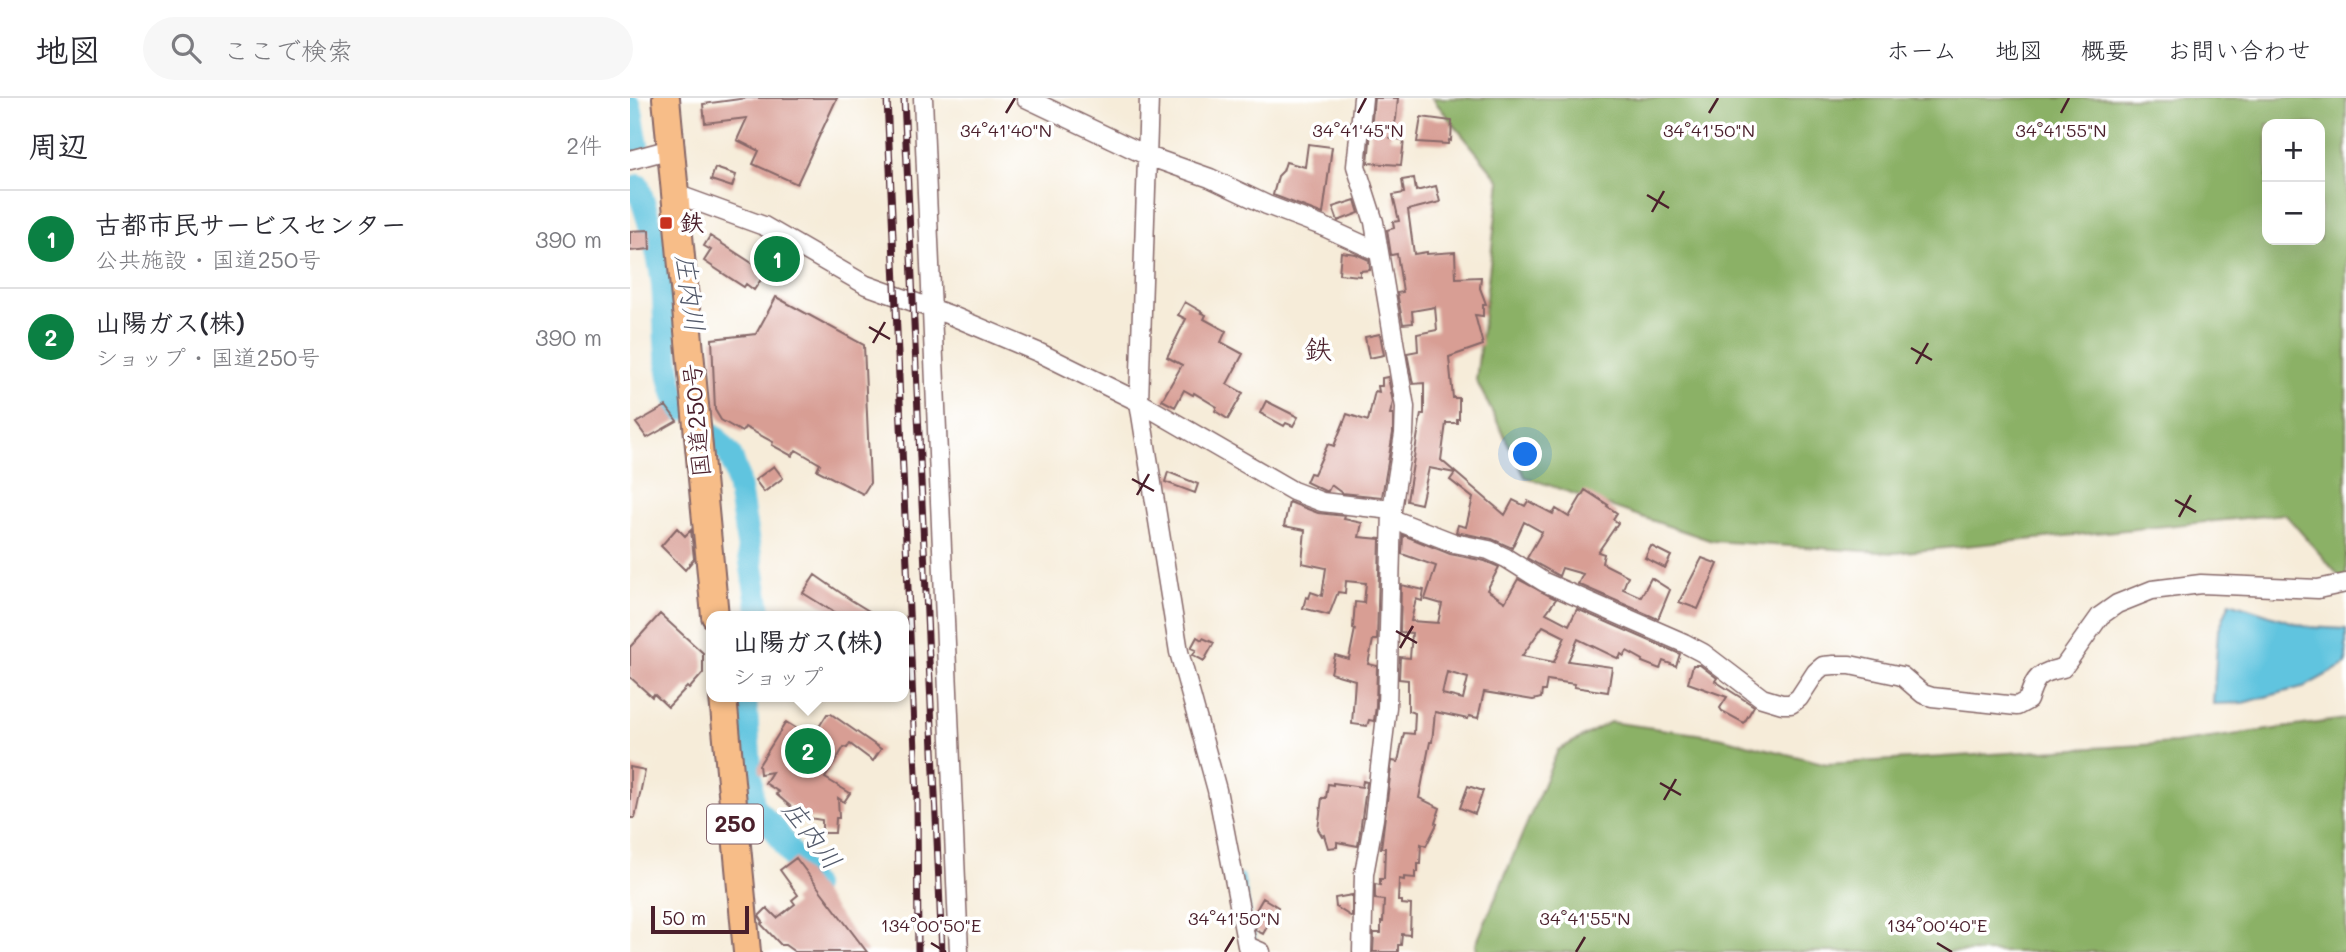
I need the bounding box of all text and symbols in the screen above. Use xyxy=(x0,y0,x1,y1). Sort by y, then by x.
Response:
search box xyxy=(143,17,633,80)
text: 地図 xyxy=(35,27,101,70)
icon: search xyxy=(167,29,205,67)
text: ここで検索 xyxy=(223,33,353,67)
text: ホーム xyxy=(1886,34,1957,65)
text: 地図 xyxy=(1995,34,2043,65)
text: 概要 xyxy=(2081,34,2129,65)
text: お問い合わせ xyxy=(2167,34,2311,65)
text: 34°41'40"N xyxy=(960,118,1052,142)
text: 34°41'45"N xyxy=(1312,118,1404,142)
text: 34°41'50"N xyxy=(1663,118,1755,142)
text: 34°41'55"N xyxy=(2015,118,2107,142)
map controls xyxy=(2262,119,2325,245)
button: + xyxy=(2262,119,2325,182)
text: 周辺 xyxy=(28,125,88,165)
text: 2件 xyxy=(566,130,602,160)
button: − xyxy=(2262,182,2325,245)
place label: 鉄 xyxy=(680,206,704,237)
text: 古都市民サービスセンター xyxy=(95,207,406,241)
marker: 鉄 xyxy=(658,215,674,231)
text: 1 xyxy=(46,224,56,254)
text: 390 m xyxy=(535,224,602,254)
pin: 1 xyxy=(754,233,800,285)
text: 公共施設 · 国道250号 xyxy=(95,244,321,274)
water label: 庄内川 xyxy=(669,252,713,334)
text: 山陽ガス(株) xyxy=(95,305,245,339)
text: 2 xyxy=(45,322,57,352)
text: 390 m xyxy=(535,322,602,352)
district label: 鉄 xyxy=(1304,330,1332,366)
text: ショップ · 国道250号 xyxy=(95,342,320,372)
street label: 国道250号 xyxy=(675,362,716,478)
your location xyxy=(1508,437,1542,471)
popup xyxy=(706,611,909,702)
text: 山陽ガス(株) xyxy=(732,624,883,658)
text: ショップ xyxy=(732,661,824,691)
pin: 2 xyxy=(785,725,831,777)
water label: 庄内川 xyxy=(776,793,850,876)
road number: 250 xyxy=(707,804,763,844)
scale bar xyxy=(651,903,749,935)
text: 50 m xyxy=(662,905,706,930)
text: 34°41'50"N xyxy=(1188,906,1280,930)
text: 34°41'55"N xyxy=(1539,906,1631,930)
text: 134°00'50"E xyxy=(881,913,981,937)
text: 134°00'40"E xyxy=(1887,913,1987,937)

